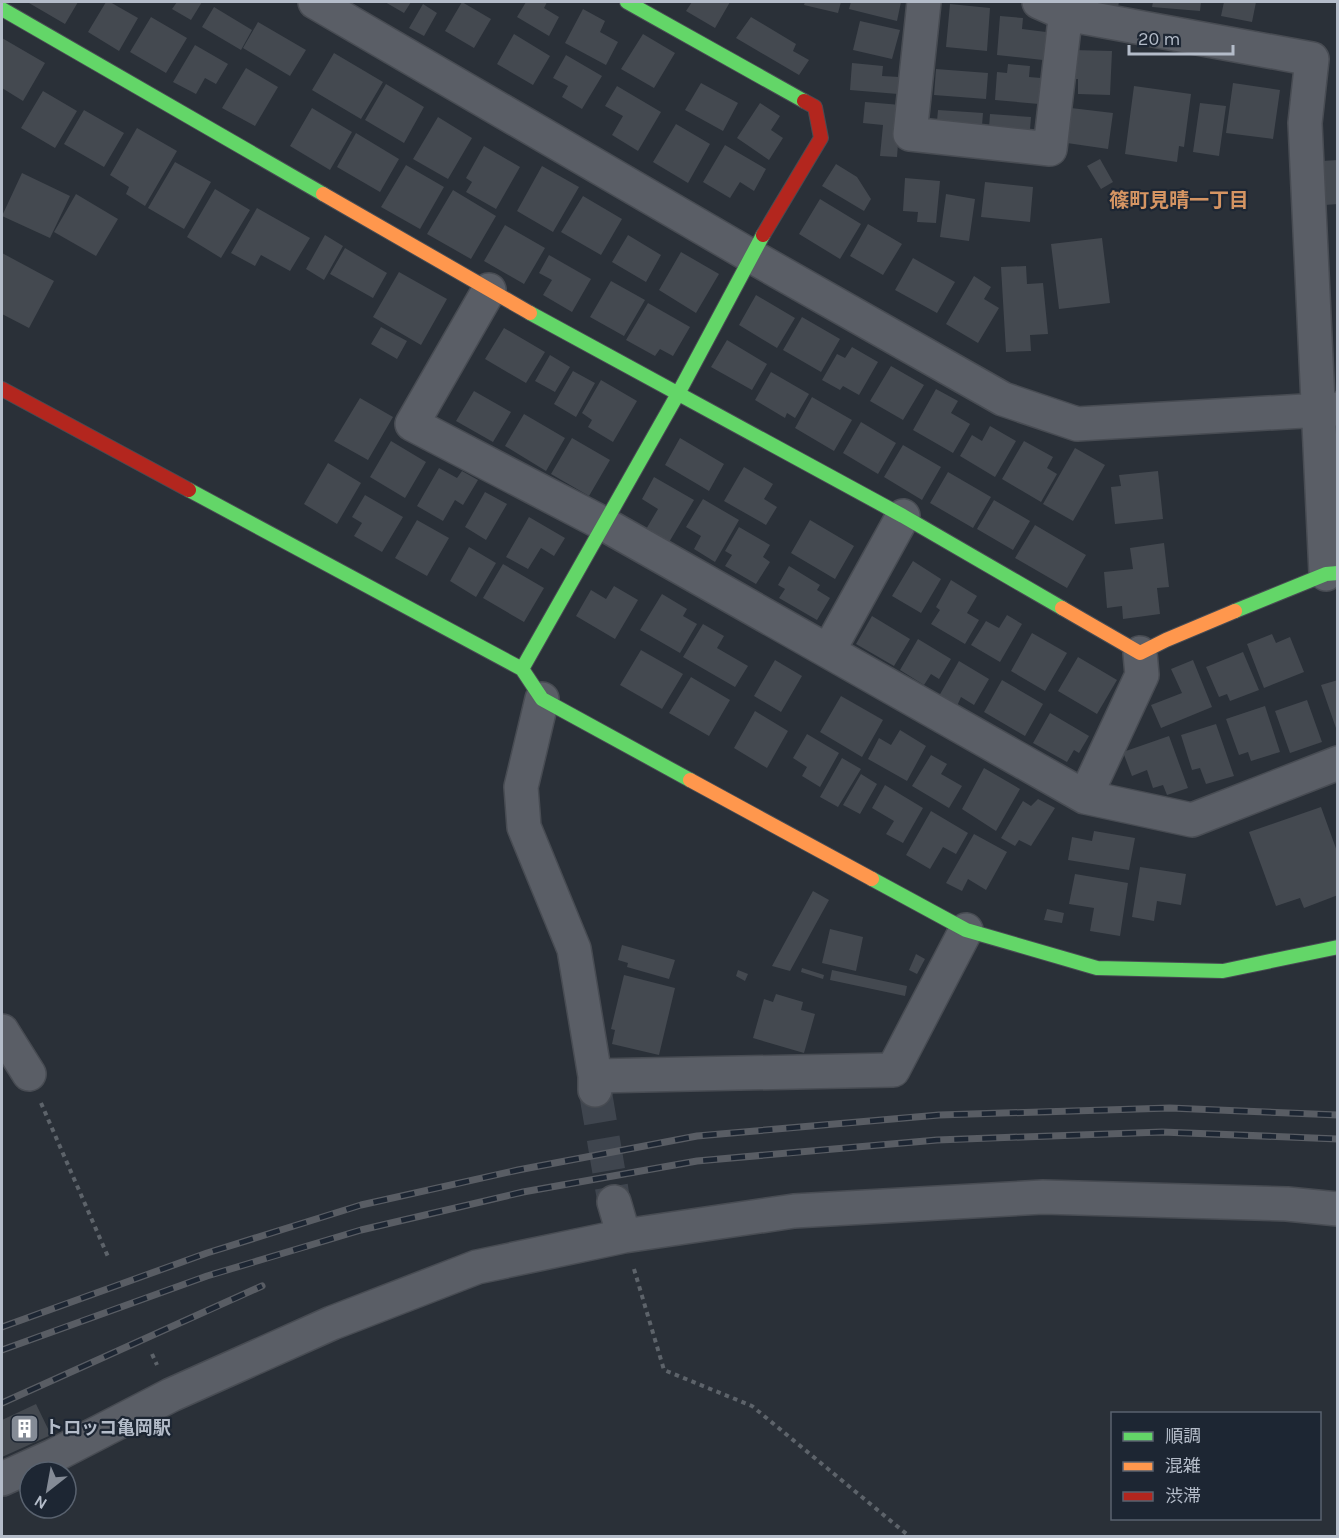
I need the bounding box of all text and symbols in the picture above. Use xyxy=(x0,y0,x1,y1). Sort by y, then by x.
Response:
scale bar xyxy=(1129,18,1232,56)
text: 20 m xyxy=(1138,28,1180,50)
district label: 篠町見晴一丁目 xyxy=(1109,189,1249,212)
building icon: トロッコ亀岡駅 xyxy=(8,1412,40,1444)
legend xyxy=(1111,1412,1321,1520)
place label: トロッコ亀岡駅 xyxy=(45,1417,171,1439)
text: 順調 xyxy=(1165,1425,1201,1447)
text: 混雑 xyxy=(1165,1455,1201,1477)
north arrow xyxy=(18,1460,78,1520)
text: 渋滞 xyxy=(1165,1485,1201,1507)
text: N xyxy=(31,1491,50,1514)

